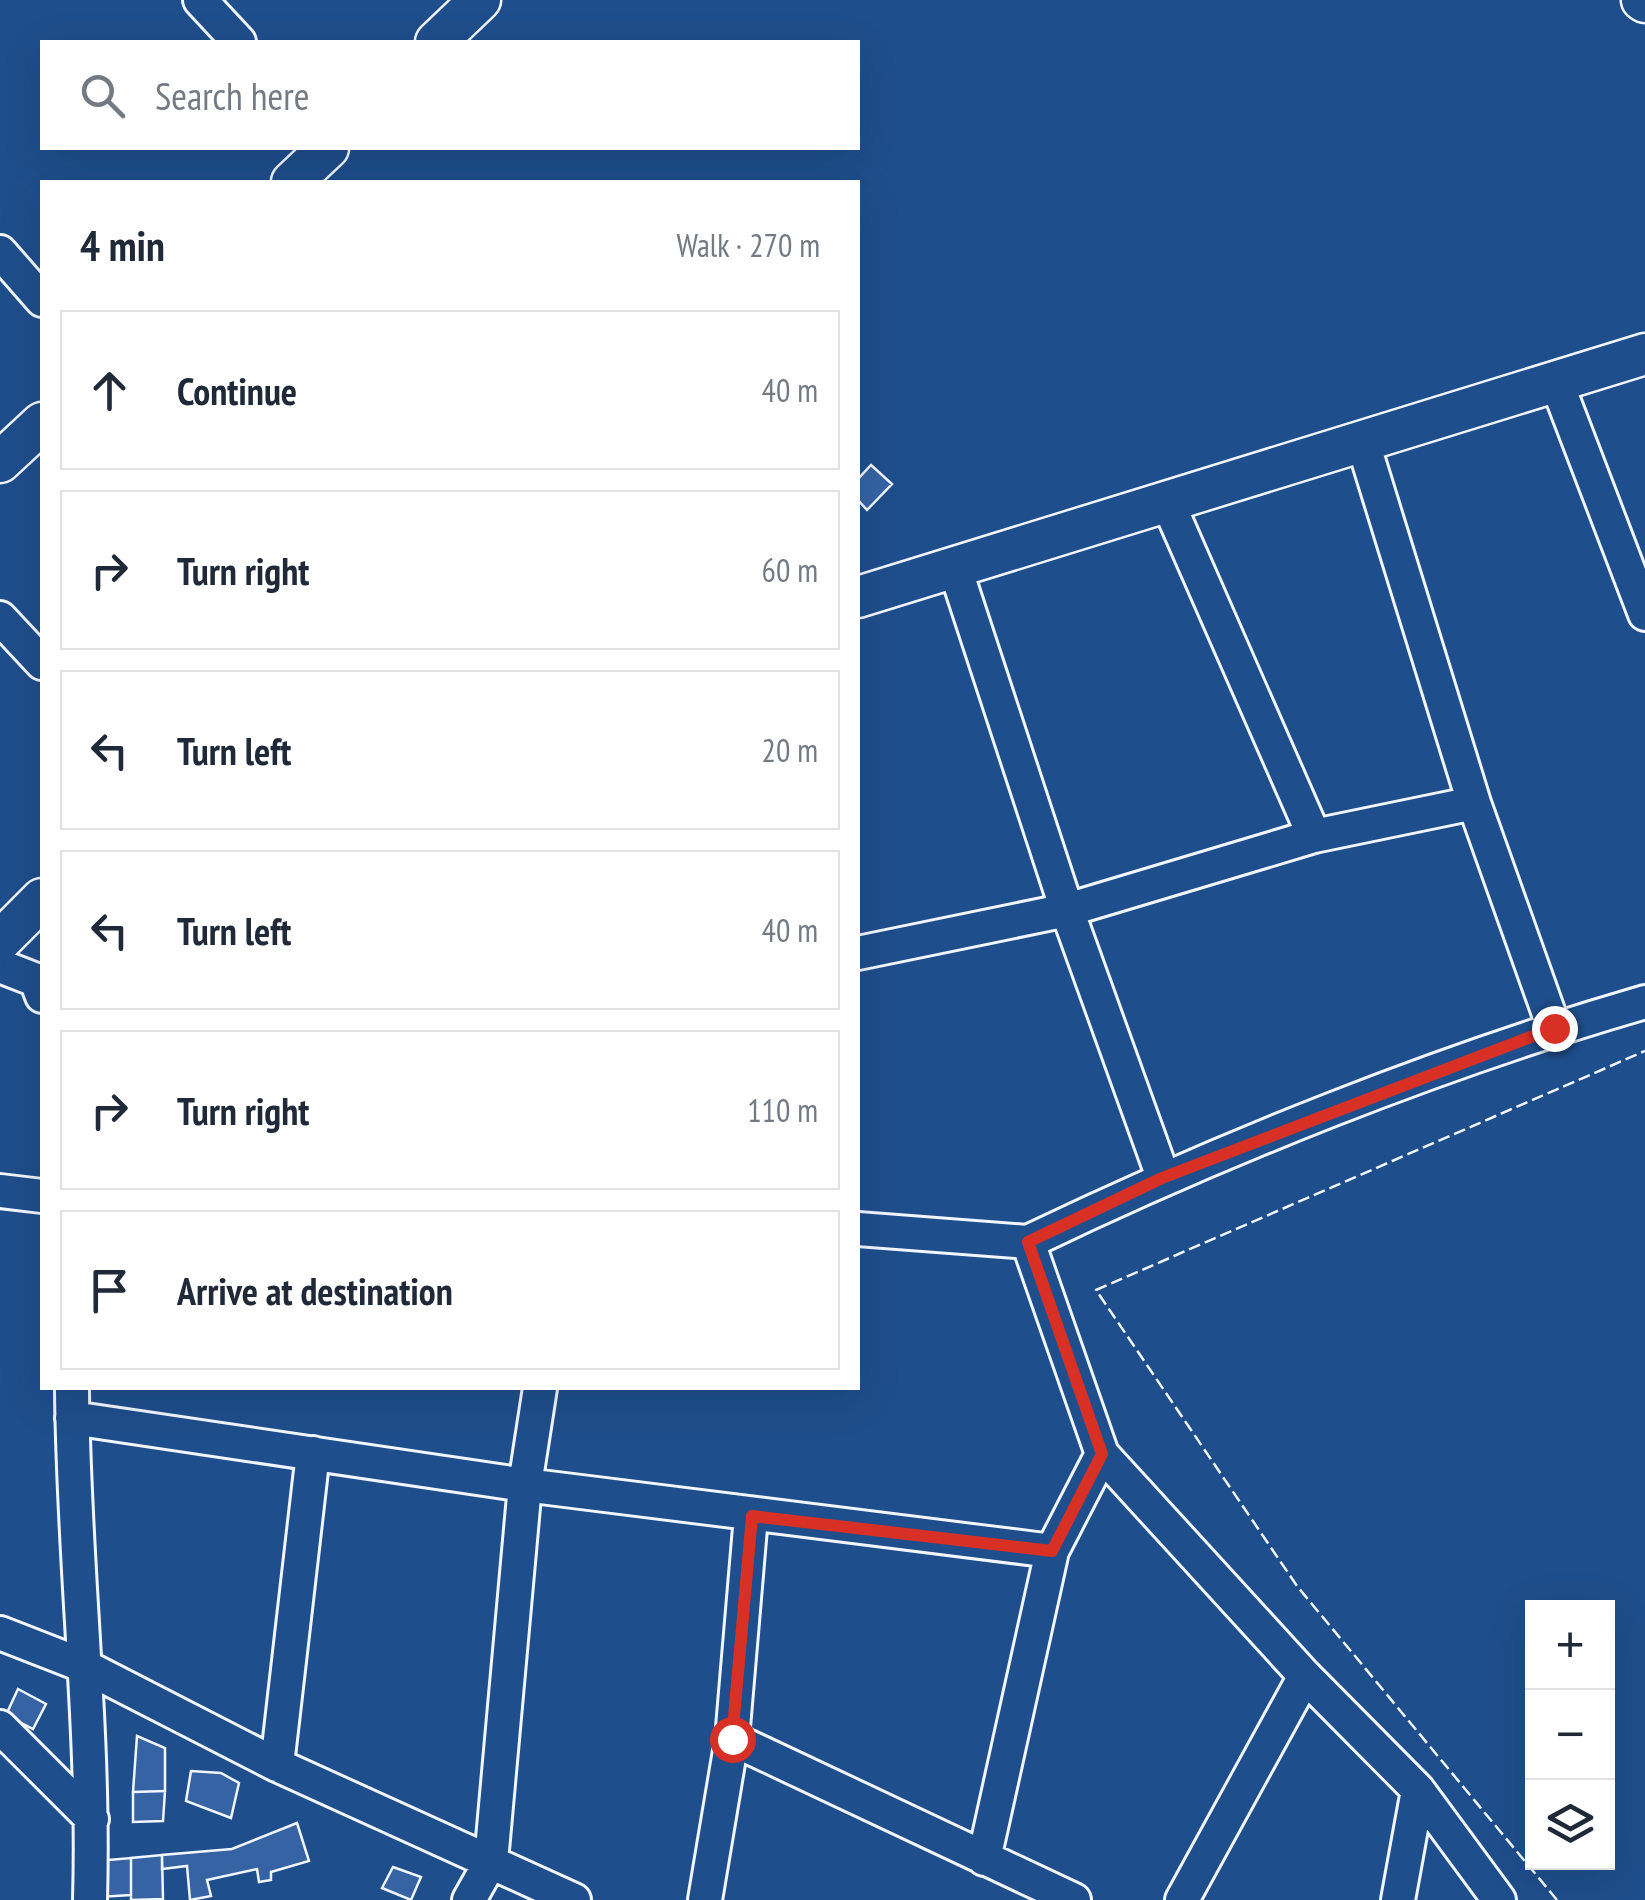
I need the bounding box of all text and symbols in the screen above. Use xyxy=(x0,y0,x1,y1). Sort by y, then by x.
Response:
search box xyxy=(40,40,860,150)
icon: search xyxy=(75,68,130,123)
text: Search here xyxy=(155,71,309,120)
text: 4 min xyxy=(80,218,165,273)
text: Walk · 270 m xyxy=(676,224,820,266)
icon: ahead xyxy=(82,363,137,418)
text: Continue xyxy=(177,366,297,415)
text: 40 m xyxy=(762,369,818,411)
icon: right xyxy=(82,543,137,598)
text: Turn right xyxy=(177,546,309,595)
text: 60 m xyxy=(762,549,818,591)
icon: left xyxy=(82,723,137,778)
text: Turn left xyxy=(177,726,291,775)
text: 20 m xyxy=(762,729,818,771)
icon: left xyxy=(82,903,137,958)
text: Turn left xyxy=(177,906,291,955)
text: 40 m xyxy=(762,909,818,951)
route end xyxy=(1532,1006,1578,1052)
icon: right xyxy=(82,1083,137,1138)
text: Turn right xyxy=(177,1086,309,1135)
text: 110 m xyxy=(747,1089,818,1131)
icon: arrive xyxy=(82,1263,137,1318)
text: Arrive at destination xyxy=(177,1266,453,1315)
map controls xyxy=(1525,1600,1615,1870)
button: + xyxy=(1525,1600,1615,1690)
button: − xyxy=(1525,1690,1615,1780)
route start xyxy=(710,1717,756,1763)
button: layers xyxy=(1525,1780,1615,1870)

